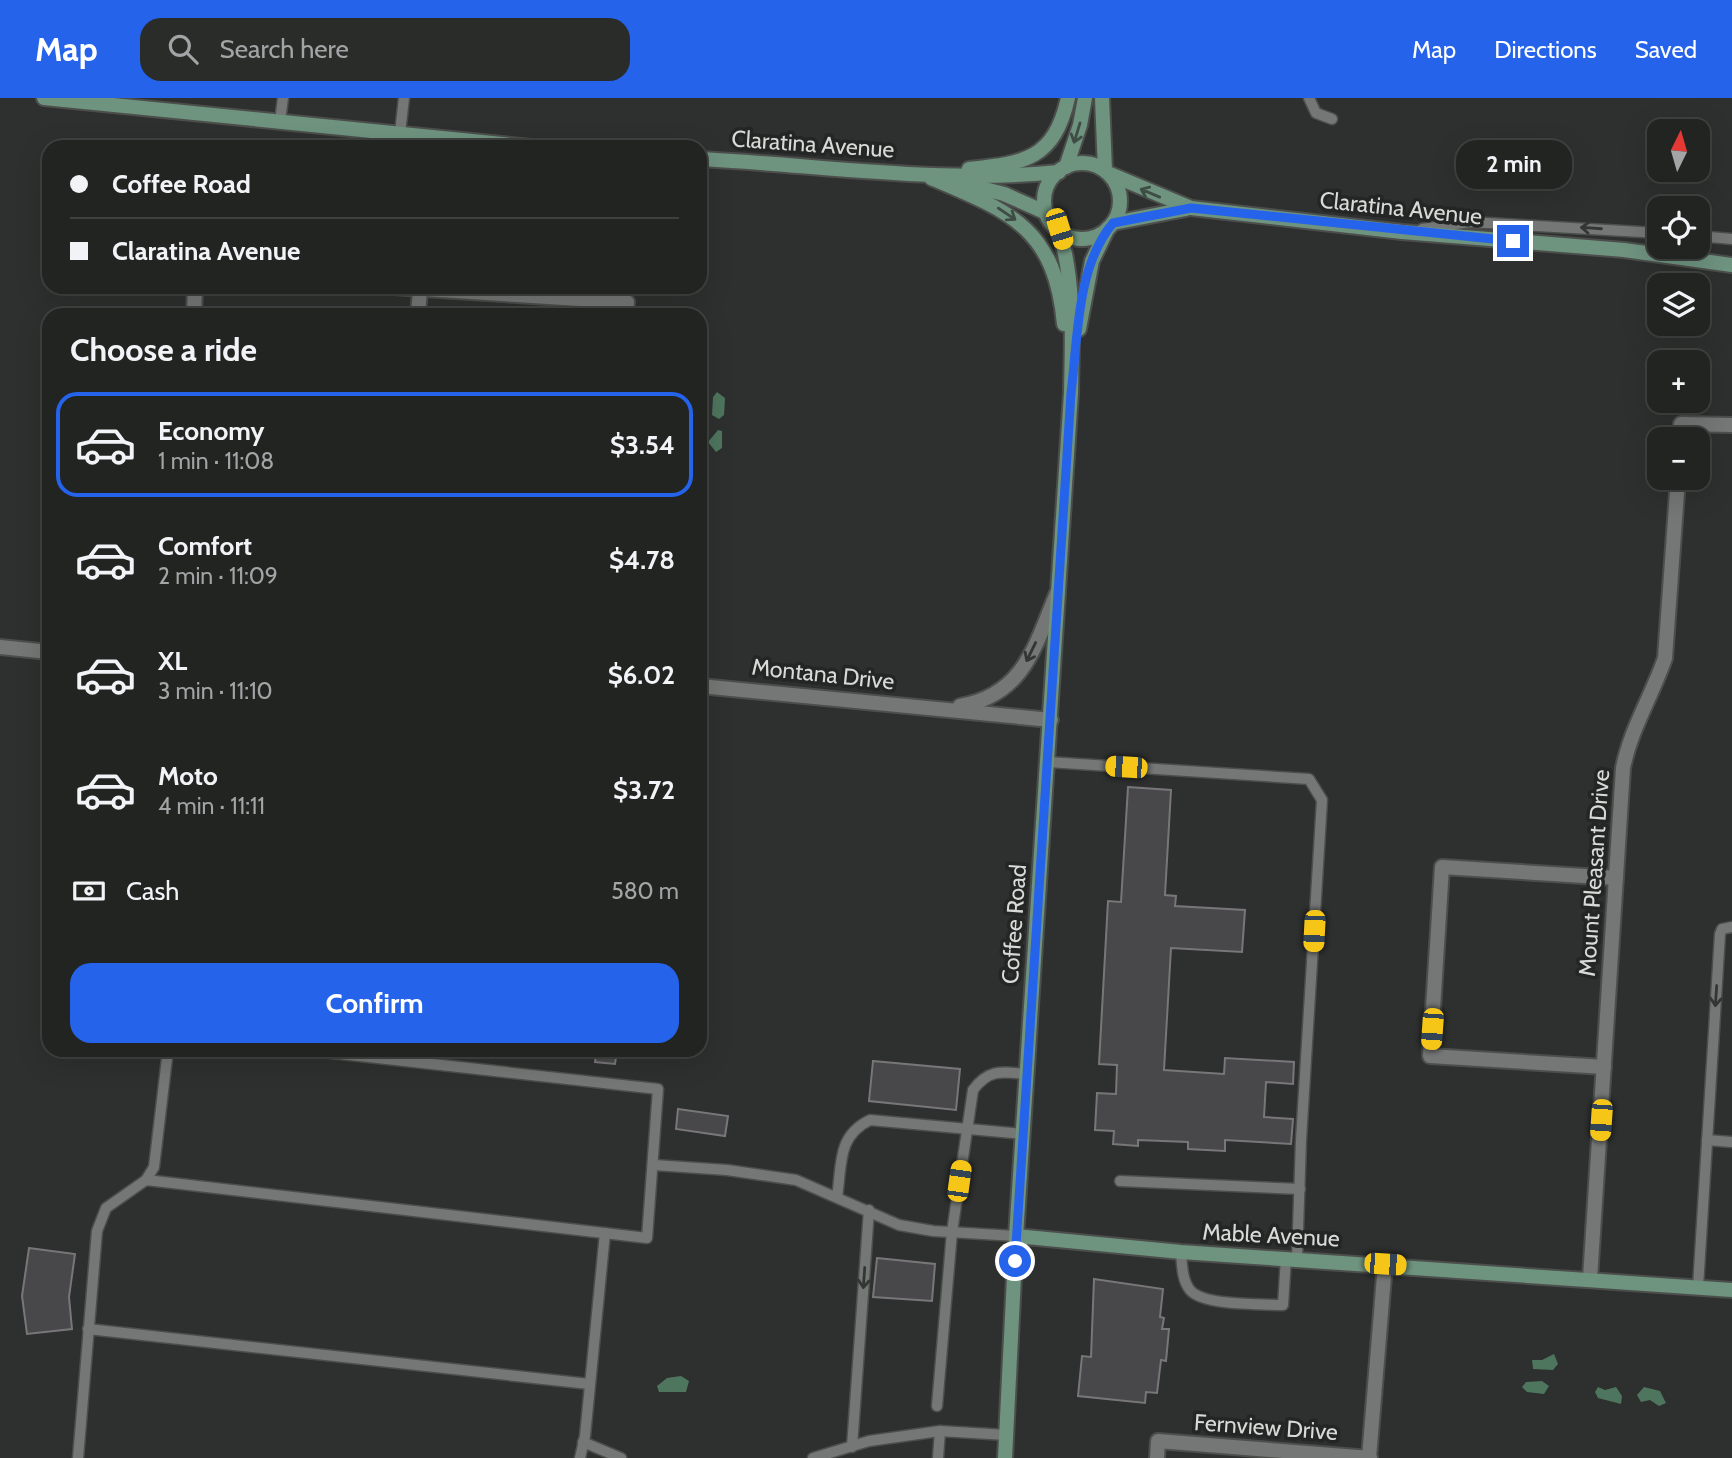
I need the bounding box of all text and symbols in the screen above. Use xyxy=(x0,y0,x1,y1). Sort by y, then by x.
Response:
search box xyxy=(140,18,630,81)
text: Map xyxy=(35,29,98,69)
icon: search xyxy=(164,30,202,68)
text: Search here xyxy=(220,33,349,65)
text: Map xyxy=(1412,35,1456,64)
text: Directions xyxy=(1494,35,1597,64)
text: Saved xyxy=(1635,35,1697,64)
north arrow xyxy=(1647,119,1710,182)
map controls xyxy=(1647,119,1710,490)
one-way arrow xyxy=(1070,121,1083,143)
street label: Claratina Avenue xyxy=(731,124,896,164)
callout: 2 min xyxy=(1455,139,1571,188)
text: 2 min xyxy=(1486,150,1542,178)
text: Coffee Road xyxy=(112,168,251,200)
one-way arrow xyxy=(1139,186,1161,199)
street label: Claratina Avenue xyxy=(1318,186,1484,230)
button: locate xyxy=(1647,196,1710,259)
one-way arrow xyxy=(997,206,1016,221)
car xyxy=(1043,206,1076,252)
one-way arrow xyxy=(1580,222,1603,235)
route end xyxy=(1497,225,1529,257)
text: Claratina Avenue xyxy=(112,235,301,267)
button: layers xyxy=(1647,273,1710,336)
text: Choose a ride xyxy=(70,330,257,369)
button: + xyxy=(1647,350,1710,413)
icon: car xyxy=(74,413,137,476)
text: Economy xyxy=(158,415,264,447)
button: − xyxy=(1647,427,1710,490)
text: $3.54 xyxy=(610,429,675,461)
text: 1 min · 11:08 xyxy=(158,447,274,475)
icon: car xyxy=(74,528,137,591)
text: Comfort xyxy=(158,530,252,562)
text: $4.78 xyxy=(609,544,675,576)
text: 2 min · 11:09 xyxy=(158,562,278,590)
one-way arrow xyxy=(1024,641,1038,662)
icon: car xyxy=(74,643,137,706)
text: XL xyxy=(158,645,187,677)
street label: Montana Drive xyxy=(750,653,896,695)
text: $6.02 xyxy=(608,659,675,691)
text: 3 min · 11:10 xyxy=(158,677,273,705)
car xyxy=(1105,755,1148,779)
icon: car xyxy=(74,758,137,821)
text: Moto xyxy=(158,760,218,792)
street label: Mount Pleasant Drive xyxy=(1573,768,1615,978)
text: $3.72 xyxy=(613,774,675,806)
text: 4 min · 11:11 xyxy=(158,792,265,820)
street label: Coffee Road xyxy=(996,863,1032,985)
icon: cash xyxy=(70,872,108,910)
text: Cash xyxy=(126,875,179,907)
text: 580 m xyxy=(611,877,679,905)
car xyxy=(1303,909,1326,953)
button: Confirm xyxy=(70,963,679,1043)
one-way arrow xyxy=(1709,985,1722,1007)
car xyxy=(1421,1007,1444,1051)
car xyxy=(1590,1098,1613,1142)
car xyxy=(946,1159,973,1203)
street label: Mable Avenue xyxy=(1202,1217,1341,1253)
route start xyxy=(999,1245,1031,1277)
car xyxy=(1364,1252,1407,1276)
one-way arrow xyxy=(857,1267,870,1289)
street label: Fernview Drive xyxy=(1193,1408,1339,1446)

